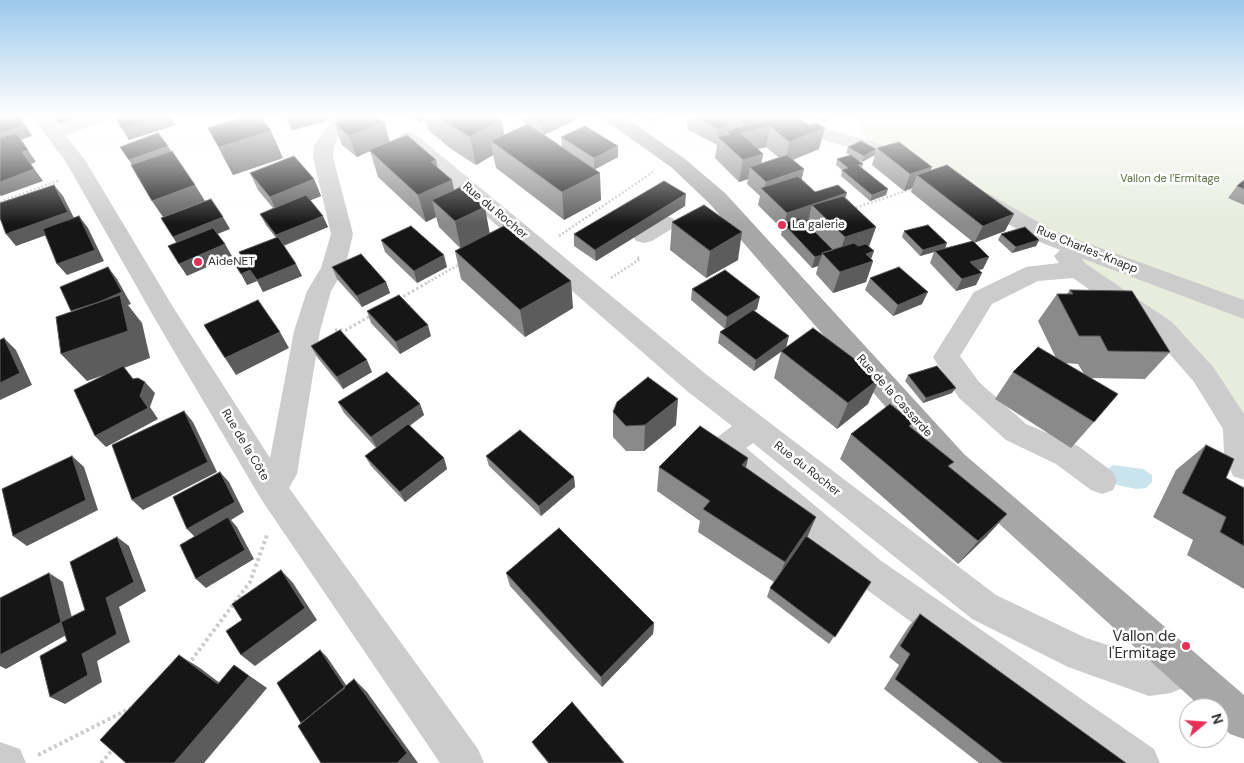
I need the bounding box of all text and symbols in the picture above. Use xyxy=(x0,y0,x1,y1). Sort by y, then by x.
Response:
park label: Vallon de l’Ermitage xyxy=(1120,172,1220,186)
street label: Rue du Rocher xyxy=(460,180,530,242)
place label: La galerie xyxy=(792,218,845,232)
marker: La galerie xyxy=(776,219,788,231)
street label: Rue Charles-Knapp xyxy=(1034,223,1140,277)
place label: AideNET xyxy=(208,255,255,269)
marker: AideNET xyxy=(192,256,204,268)
street label: Rue de la Cassarde xyxy=(853,352,935,440)
street label: Rue de la Côte xyxy=(218,407,272,483)
street label: Rue du Rocher xyxy=(771,439,843,499)
place label: Vallon de l'Ermitage xyxy=(1109,628,1176,663)
marker: Vallon de l'Ermitage xyxy=(1180,640,1192,652)
north arrow xyxy=(1179,698,1229,748)
text: N xyxy=(1207,711,1227,726)

